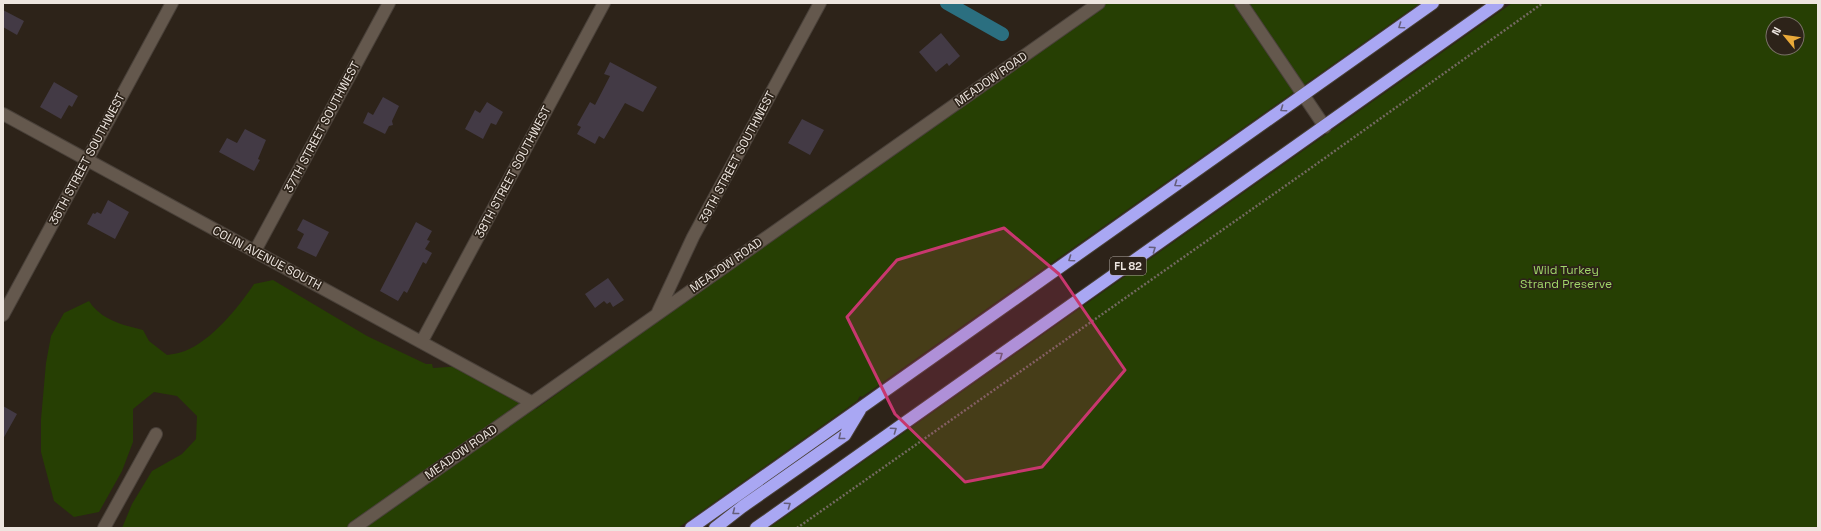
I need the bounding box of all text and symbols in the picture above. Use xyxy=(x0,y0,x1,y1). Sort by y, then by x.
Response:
north arrow xyxy=(1765,16,1805,56)
one-way arrow xyxy=(1398,21,1405,29)
text: N xyxy=(1768,25,1784,38)
street label: MEADOW ROAD xyxy=(952,48,1030,110)
street label: 37TH STREET SOUTHWEST xyxy=(281,59,363,195)
street label: 39TH STREET SOUTHWEST xyxy=(695,88,779,226)
street label: 36TH STREET SOUTHWEST xyxy=(45,90,129,228)
street label: 38TH STREET SOUTHWEST xyxy=(471,103,555,241)
one-way arrow xyxy=(1281,104,1288,111)
one-way arrow xyxy=(1175,179,1182,186)
street label: COLIN AVENUE SOUTH xyxy=(210,222,324,294)
street label: MEADOW ROAD xyxy=(687,234,765,296)
one-way arrow xyxy=(1148,247,1155,254)
one-way arrow xyxy=(1068,254,1075,262)
road number: FL 82 xyxy=(1110,257,1146,275)
park label: Wild Turkey Strand Preserve xyxy=(1520,262,1612,292)
one-way arrow xyxy=(996,353,1003,360)
street label: MEADOW ROAD xyxy=(422,421,500,483)
one-way arrow xyxy=(890,427,897,435)
one-way arrow xyxy=(838,433,846,440)
one-way arrow xyxy=(784,502,791,510)
one-way arrow xyxy=(733,508,740,515)

